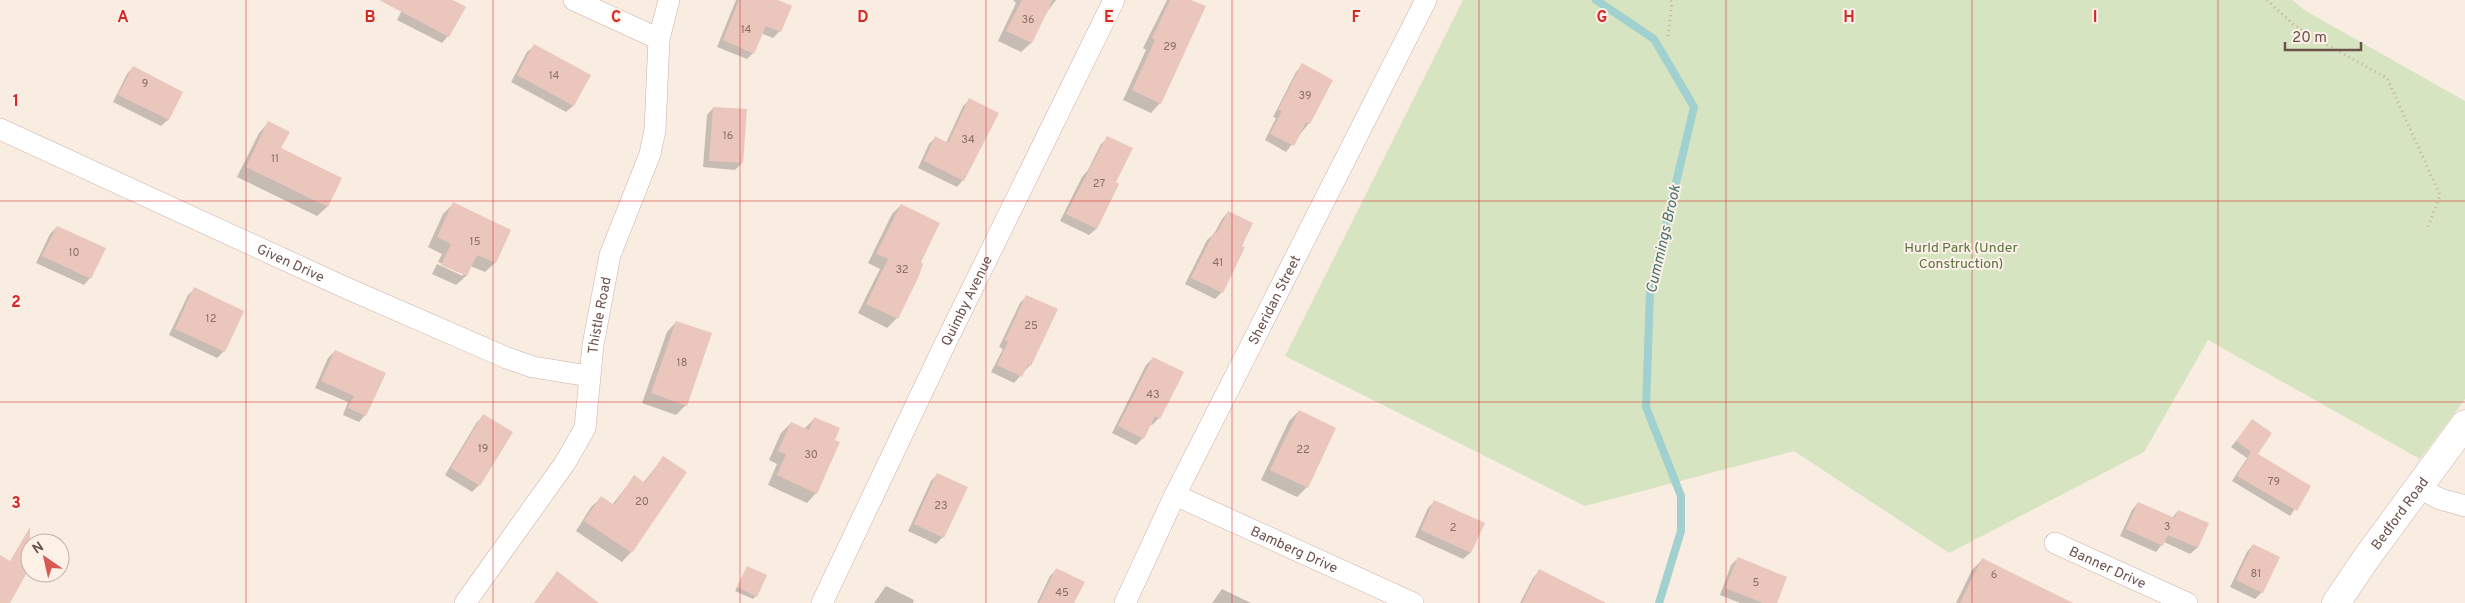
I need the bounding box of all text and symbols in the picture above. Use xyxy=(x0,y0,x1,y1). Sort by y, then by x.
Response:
text: A xyxy=(117,8,129,28)
text: B xyxy=(364,8,376,28)
text: C xyxy=(611,8,621,28)
text: D xyxy=(857,8,869,28)
text: E xyxy=(1104,8,1114,28)
text: F xyxy=(1351,8,1361,28)
text: G xyxy=(1597,8,1607,28)
text: H xyxy=(1843,8,1855,28)
text: I xyxy=(2093,8,2097,28)
house number: 36 xyxy=(1021,13,1035,27)
scale bar xyxy=(2285,20,2361,52)
house number: 14 xyxy=(741,23,752,37)
text: 20 m xyxy=(2292,29,2327,48)
house number: 29 xyxy=(1163,40,1177,54)
house number: 14 xyxy=(549,69,560,83)
house number: 9 xyxy=(142,77,148,91)
house number: 39 xyxy=(1299,89,1311,103)
text: 1 xyxy=(13,92,19,112)
house number: 16 xyxy=(723,129,733,143)
house number: 34 xyxy=(961,133,975,147)
house number: 11 xyxy=(271,152,279,166)
house number: 27 xyxy=(1093,177,1105,191)
water label: Cummings Brook xyxy=(1643,183,1686,295)
house number: 15 xyxy=(470,235,481,249)
park label: Hurld Park (Under Construction) xyxy=(1904,240,2018,273)
street label: Given Drive xyxy=(254,241,327,287)
house number: 10 xyxy=(68,246,80,260)
street label: Quimby Avenue xyxy=(938,253,997,349)
street label: Sheridan Street xyxy=(1246,253,1305,348)
house number: 41 xyxy=(1213,256,1223,270)
house number: 32 xyxy=(895,263,909,277)
street label: Thistle Road xyxy=(585,276,616,355)
text: 2 xyxy=(11,293,21,313)
house number: 12 xyxy=(206,312,216,326)
house number: 25 xyxy=(1024,319,1038,333)
house number: 18 xyxy=(677,356,687,370)
house number: 43 xyxy=(1146,388,1160,402)
house number: 19 xyxy=(478,442,488,456)
house number: 22 xyxy=(1296,443,1310,457)
house number: 30 xyxy=(804,448,818,462)
street label: Bedford Road xyxy=(2368,474,2433,554)
house number: 79 xyxy=(2268,475,2280,489)
text: 3 xyxy=(11,494,21,514)
house number: 20 xyxy=(635,495,649,509)
house number: 23 xyxy=(934,499,948,513)
house number: 3 xyxy=(2164,520,2170,534)
house number: 2 xyxy=(1450,521,1456,535)
street label: Bamberg Drive xyxy=(1247,523,1340,578)
north arrow xyxy=(20,533,70,583)
text: N xyxy=(30,539,47,558)
street label: Banner Drive xyxy=(2066,544,2148,593)
house number: 81 xyxy=(2251,567,2261,581)
house number: 6 xyxy=(1991,568,1997,582)
house number: 5 xyxy=(1753,576,1760,590)
house number: 45 xyxy=(1055,586,1069,600)

